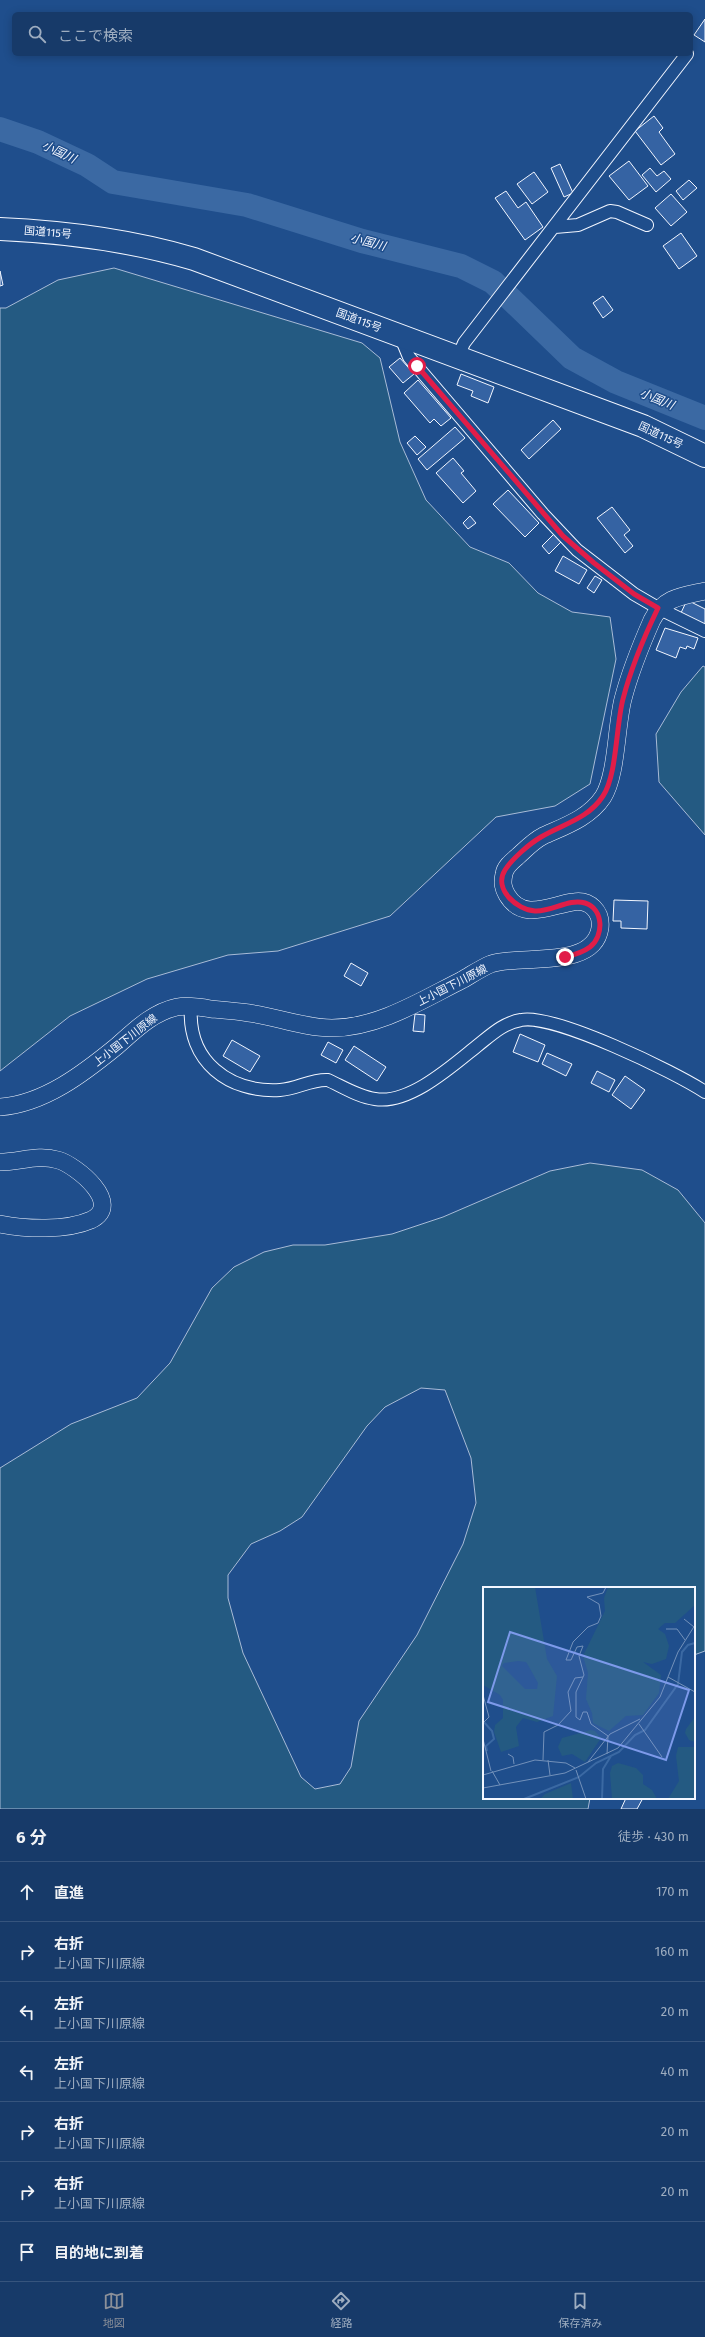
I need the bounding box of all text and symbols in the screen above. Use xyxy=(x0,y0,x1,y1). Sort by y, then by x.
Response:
search box xyxy=(12,12,693,56)
icon: search xyxy=(26,23,48,45)
text: ここで検索 xyxy=(58,27,133,45)
water label: 小国川 xyxy=(40,138,80,167)
street label: 国道115号 xyxy=(24,224,72,241)
water label: 小国川 xyxy=(349,231,389,254)
street label: 国道115号 xyxy=(334,306,384,335)
route start xyxy=(408,357,426,375)
water label: 小国川 xyxy=(638,386,678,413)
street label: 国道115号 xyxy=(636,419,685,451)
route end xyxy=(556,948,574,966)
street label: 上小国下川原線 xyxy=(415,962,489,1009)
street label: 上小国下川原線 xyxy=(91,1012,160,1069)
inset map xyxy=(483,1587,695,1799)
text: 6 分 xyxy=(16,1827,47,1848)
text: 徒歩 · 430 m xyxy=(618,1829,689,1844)
icon: ahead xyxy=(16,1881,38,1903)
text: 直進 xyxy=(54,1884,84,1902)
text: 170 m xyxy=(656,1884,689,1899)
text: 右折 xyxy=(54,1935,84,1953)
icon: right xyxy=(16,1941,38,1963)
text: 160 m xyxy=(655,1944,689,1959)
text: 上小国下川原線 xyxy=(54,1956,145,1971)
text: 左折 xyxy=(54,1995,84,2013)
icon: left xyxy=(16,2001,38,2023)
text: 20 m xyxy=(661,2004,689,2019)
text: 上小国下川原線 xyxy=(54,2016,145,2031)
text: 左折 xyxy=(54,2055,84,2073)
icon: left xyxy=(16,2061,38,2083)
text: 40 m xyxy=(660,2064,689,2079)
text: 上小国下川原線 xyxy=(54,2076,145,2091)
text: 右折 xyxy=(54,2115,84,2133)
icon: right xyxy=(16,2121,38,2143)
text: 20 m xyxy=(661,2124,689,2139)
text: 上小国下川原線 xyxy=(54,2136,145,2151)
text: 右折 xyxy=(54,2175,84,2193)
icon: right xyxy=(16,2181,38,2203)
text: 20 m xyxy=(661,2184,689,2199)
text: 上小国下川原線 xyxy=(54,2196,145,2211)
icon: arrive xyxy=(16,2241,38,2263)
text: 目的地に到着 xyxy=(54,2244,144,2262)
tab: 地図 xyxy=(103,2290,125,2330)
tab: 経路 xyxy=(330,2290,352,2330)
tab: 保存済み xyxy=(558,2290,602,2330)

